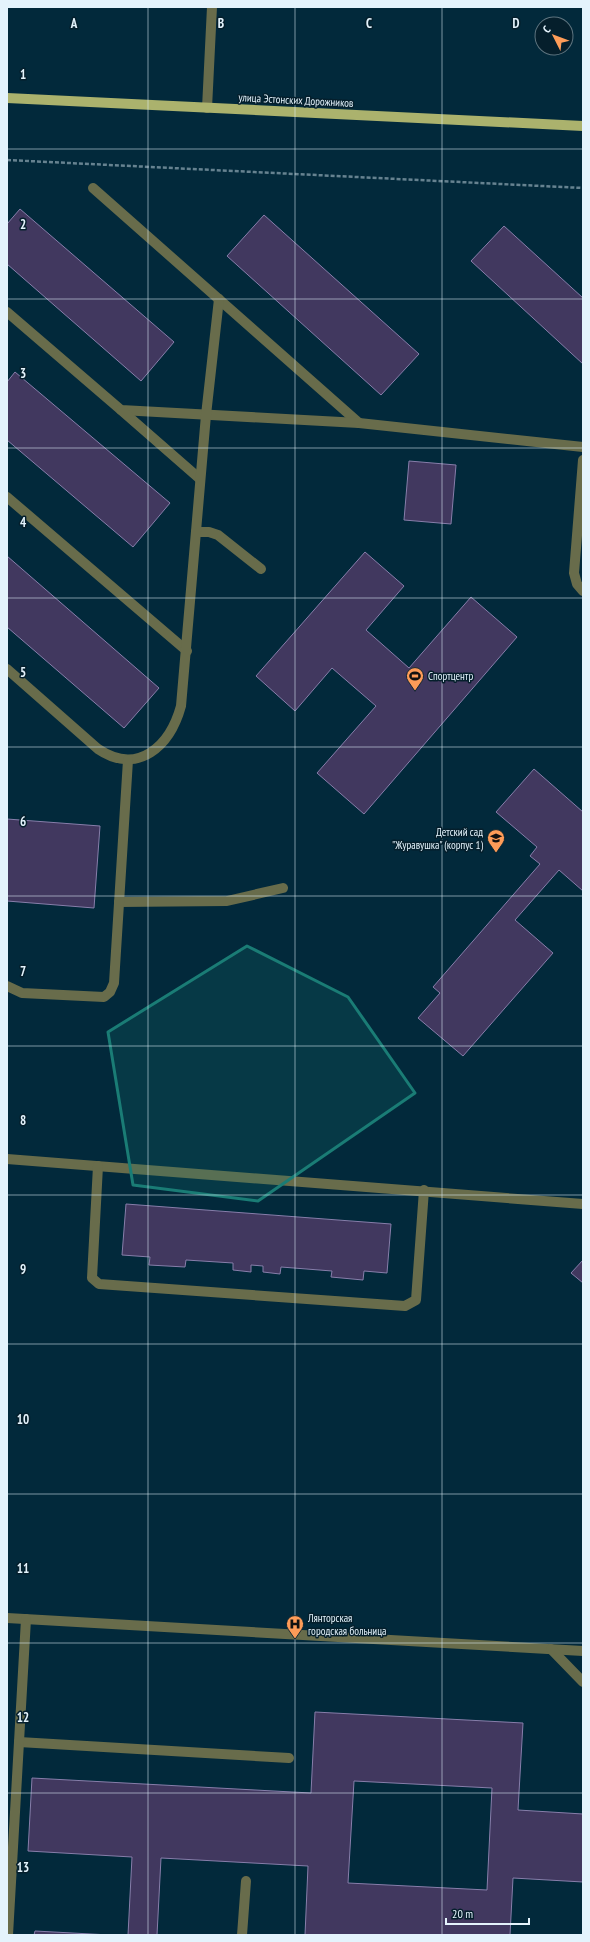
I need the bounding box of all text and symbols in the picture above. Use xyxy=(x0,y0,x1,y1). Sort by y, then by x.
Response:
text: A xyxy=(70,15,78,32)
text: B xyxy=(218,15,224,32)
text: C xyxy=(366,15,372,32)
text: D xyxy=(513,15,520,32)
north arrow xyxy=(534,16,574,56)
text: С xyxy=(540,23,553,36)
text: 1 xyxy=(20,66,26,83)
street label: улица Эстонских Дорожников xyxy=(238,90,354,110)
text: 2 xyxy=(20,216,26,233)
text: 3 xyxy=(20,365,26,382)
text: 4 xyxy=(20,514,27,531)
text: 5 xyxy=(20,664,26,681)
sports icon: Спортцентр xyxy=(405,666,425,691)
place label: Спортцентр xyxy=(428,669,473,683)
text: 6 xyxy=(20,813,26,830)
place label: Детский сад "Журавушка" (корпус 1) xyxy=(392,825,483,852)
school or university icon: Детский сад "Журавушка" (корпус 1) xyxy=(486,828,506,853)
text: 7 xyxy=(20,963,26,980)
text: 8 xyxy=(20,1112,26,1129)
text: 9 xyxy=(20,1261,26,1278)
text: 10 xyxy=(17,1411,29,1428)
text: 11 xyxy=(17,1560,29,1577)
place label: Лянторская городская больница xyxy=(307,1611,386,1638)
hospital icon: Лянторская городская больница xyxy=(285,1614,305,1639)
text: 12 xyxy=(17,1709,29,1726)
text: 13 xyxy=(17,1859,29,1876)
scale bar xyxy=(446,1900,529,1926)
text: 20 m xyxy=(452,1906,473,1921)

